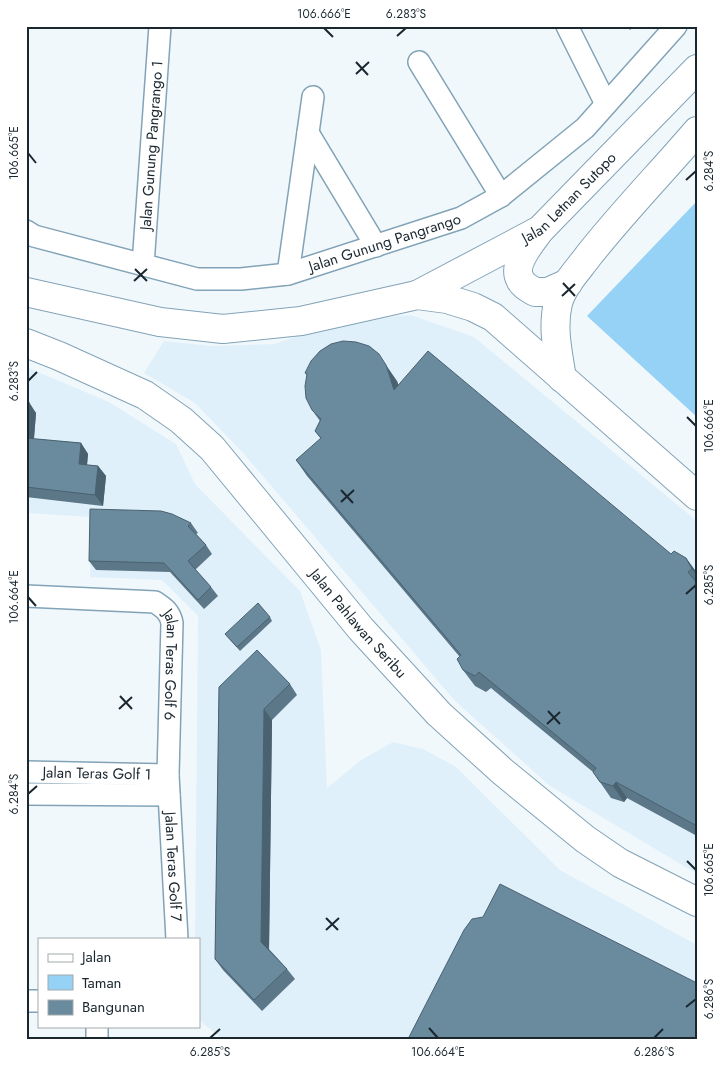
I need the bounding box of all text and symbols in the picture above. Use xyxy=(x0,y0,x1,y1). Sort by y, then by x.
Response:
text: 106.666°E xyxy=(297,5,351,23)
text: 6.283°S xyxy=(386,5,427,23)
street label: Jalan Gunung Pangrango 1 xyxy=(134,60,169,233)
text: 106.665°E xyxy=(5,126,23,180)
street label: Jalan Letnan Sutopo xyxy=(516,147,621,250)
text: 6.284°S xyxy=(700,150,718,191)
street label: Jalan Gunung Pangrango xyxy=(304,208,464,278)
text: 6.283°S xyxy=(5,360,23,401)
text: 106.666°E xyxy=(700,399,718,453)
street label: Jalan Pahlawan Seribu xyxy=(303,562,412,683)
text: 6.285°S xyxy=(700,564,718,605)
text: 106.664°E xyxy=(5,570,23,624)
street label: Jalan Teras Golf 6 xyxy=(156,603,183,721)
street label: Jalan Teras Golf 1 xyxy=(40,761,152,786)
text: 6.284°S xyxy=(5,773,23,814)
street label: Jalan Teras Golf 7 xyxy=(159,809,187,922)
text: 106.665°E xyxy=(700,843,718,897)
legend xyxy=(38,938,200,1028)
text: Jalan xyxy=(80,946,111,968)
text: Taman xyxy=(82,972,121,994)
text: 6.286°S xyxy=(700,978,718,1019)
text: Bangunan xyxy=(82,996,145,1018)
text: 6.285°S xyxy=(190,1043,231,1061)
text: 106.664°E xyxy=(411,1043,465,1061)
text: 6.286°S xyxy=(634,1043,675,1061)

